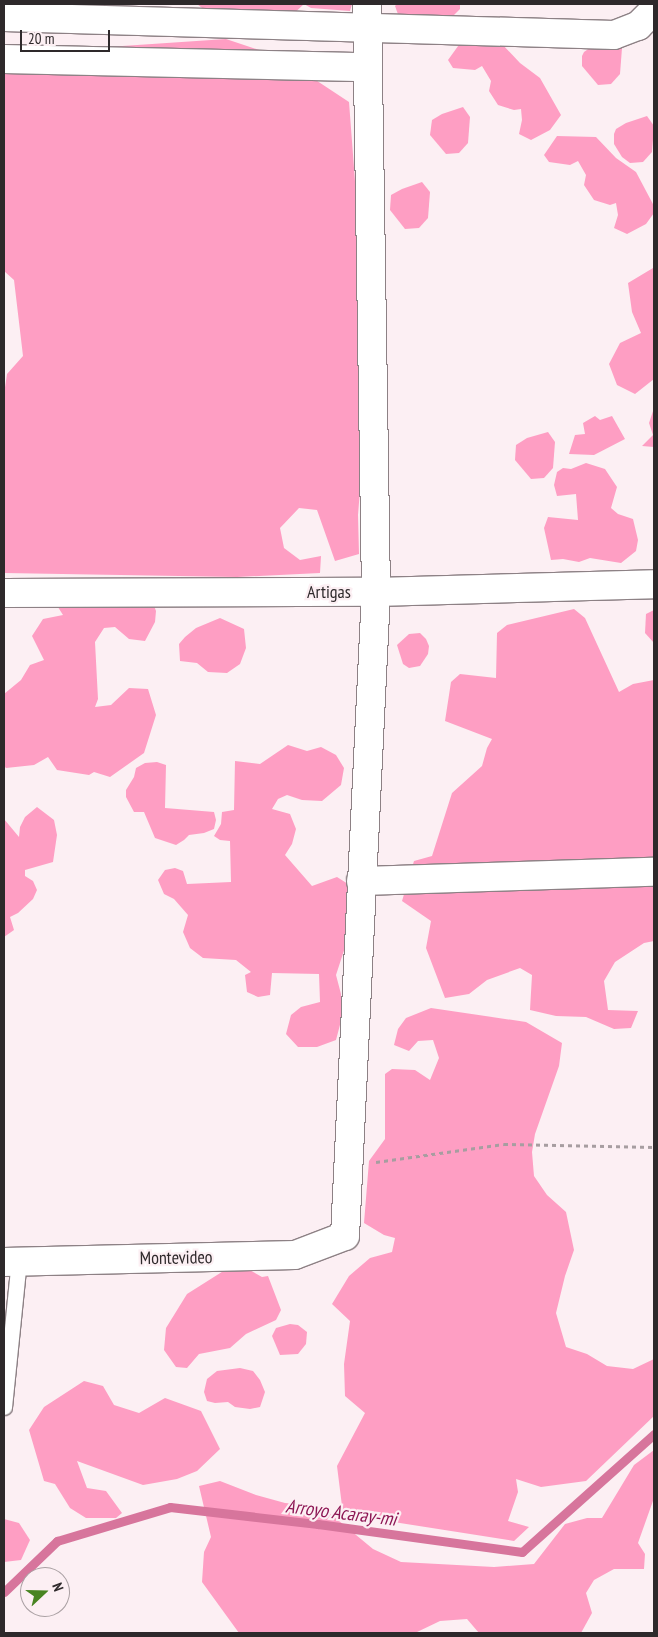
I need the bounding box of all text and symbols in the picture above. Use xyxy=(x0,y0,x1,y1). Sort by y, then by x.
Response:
scale bar xyxy=(22,20,112,52)
text: 20 m xyxy=(28,29,54,48)
street label: Artigas xyxy=(307,581,351,603)
street label: Montevideo xyxy=(139,1247,213,1269)
water label: Arroyo Acaray-mi xyxy=(284,1495,398,1531)
north arrow xyxy=(20,1567,70,1617)
text: N xyxy=(48,1580,68,1594)

